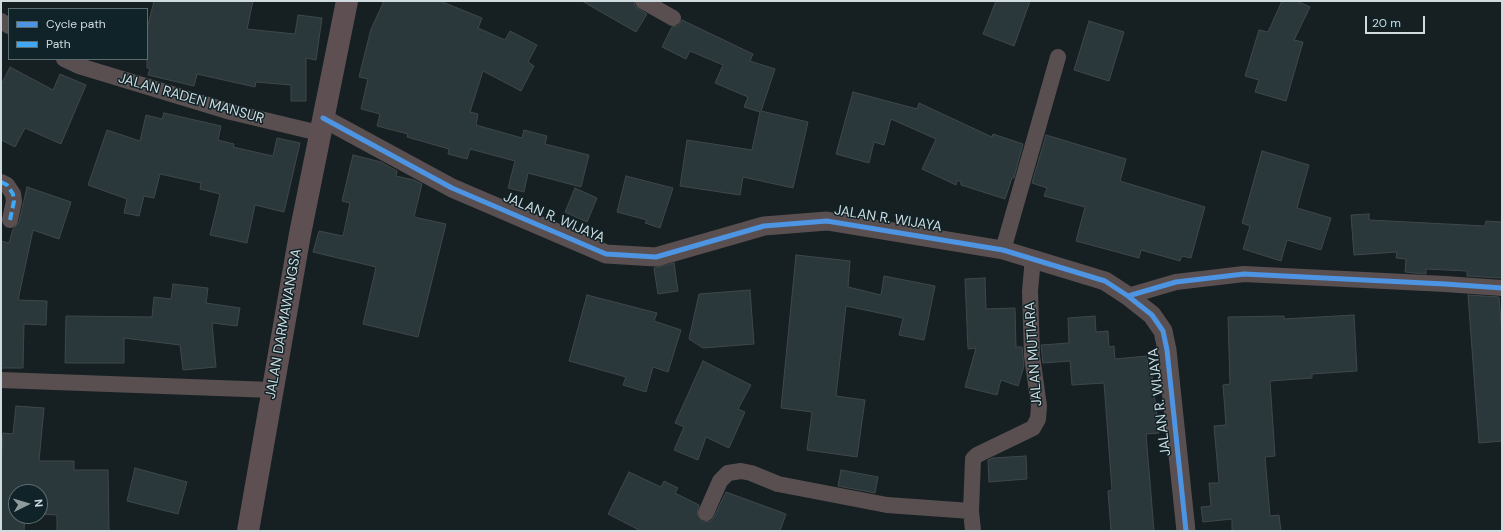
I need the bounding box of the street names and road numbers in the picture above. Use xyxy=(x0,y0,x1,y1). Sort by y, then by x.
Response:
street label: JALAN RADEN MANSUR xyxy=(116,70,266,128)
street label: JALAN R. WIJAYA xyxy=(501,189,607,247)
street label: JALAN R. WIJAYA xyxy=(833,202,943,236)
street label: JALAN DARMAWANGSA xyxy=(263,248,305,400)
street label: JALAN MUTIARA xyxy=(1022,301,1046,407)
street label: JALAN R. WIJAYA xyxy=(1145,347,1175,457)

